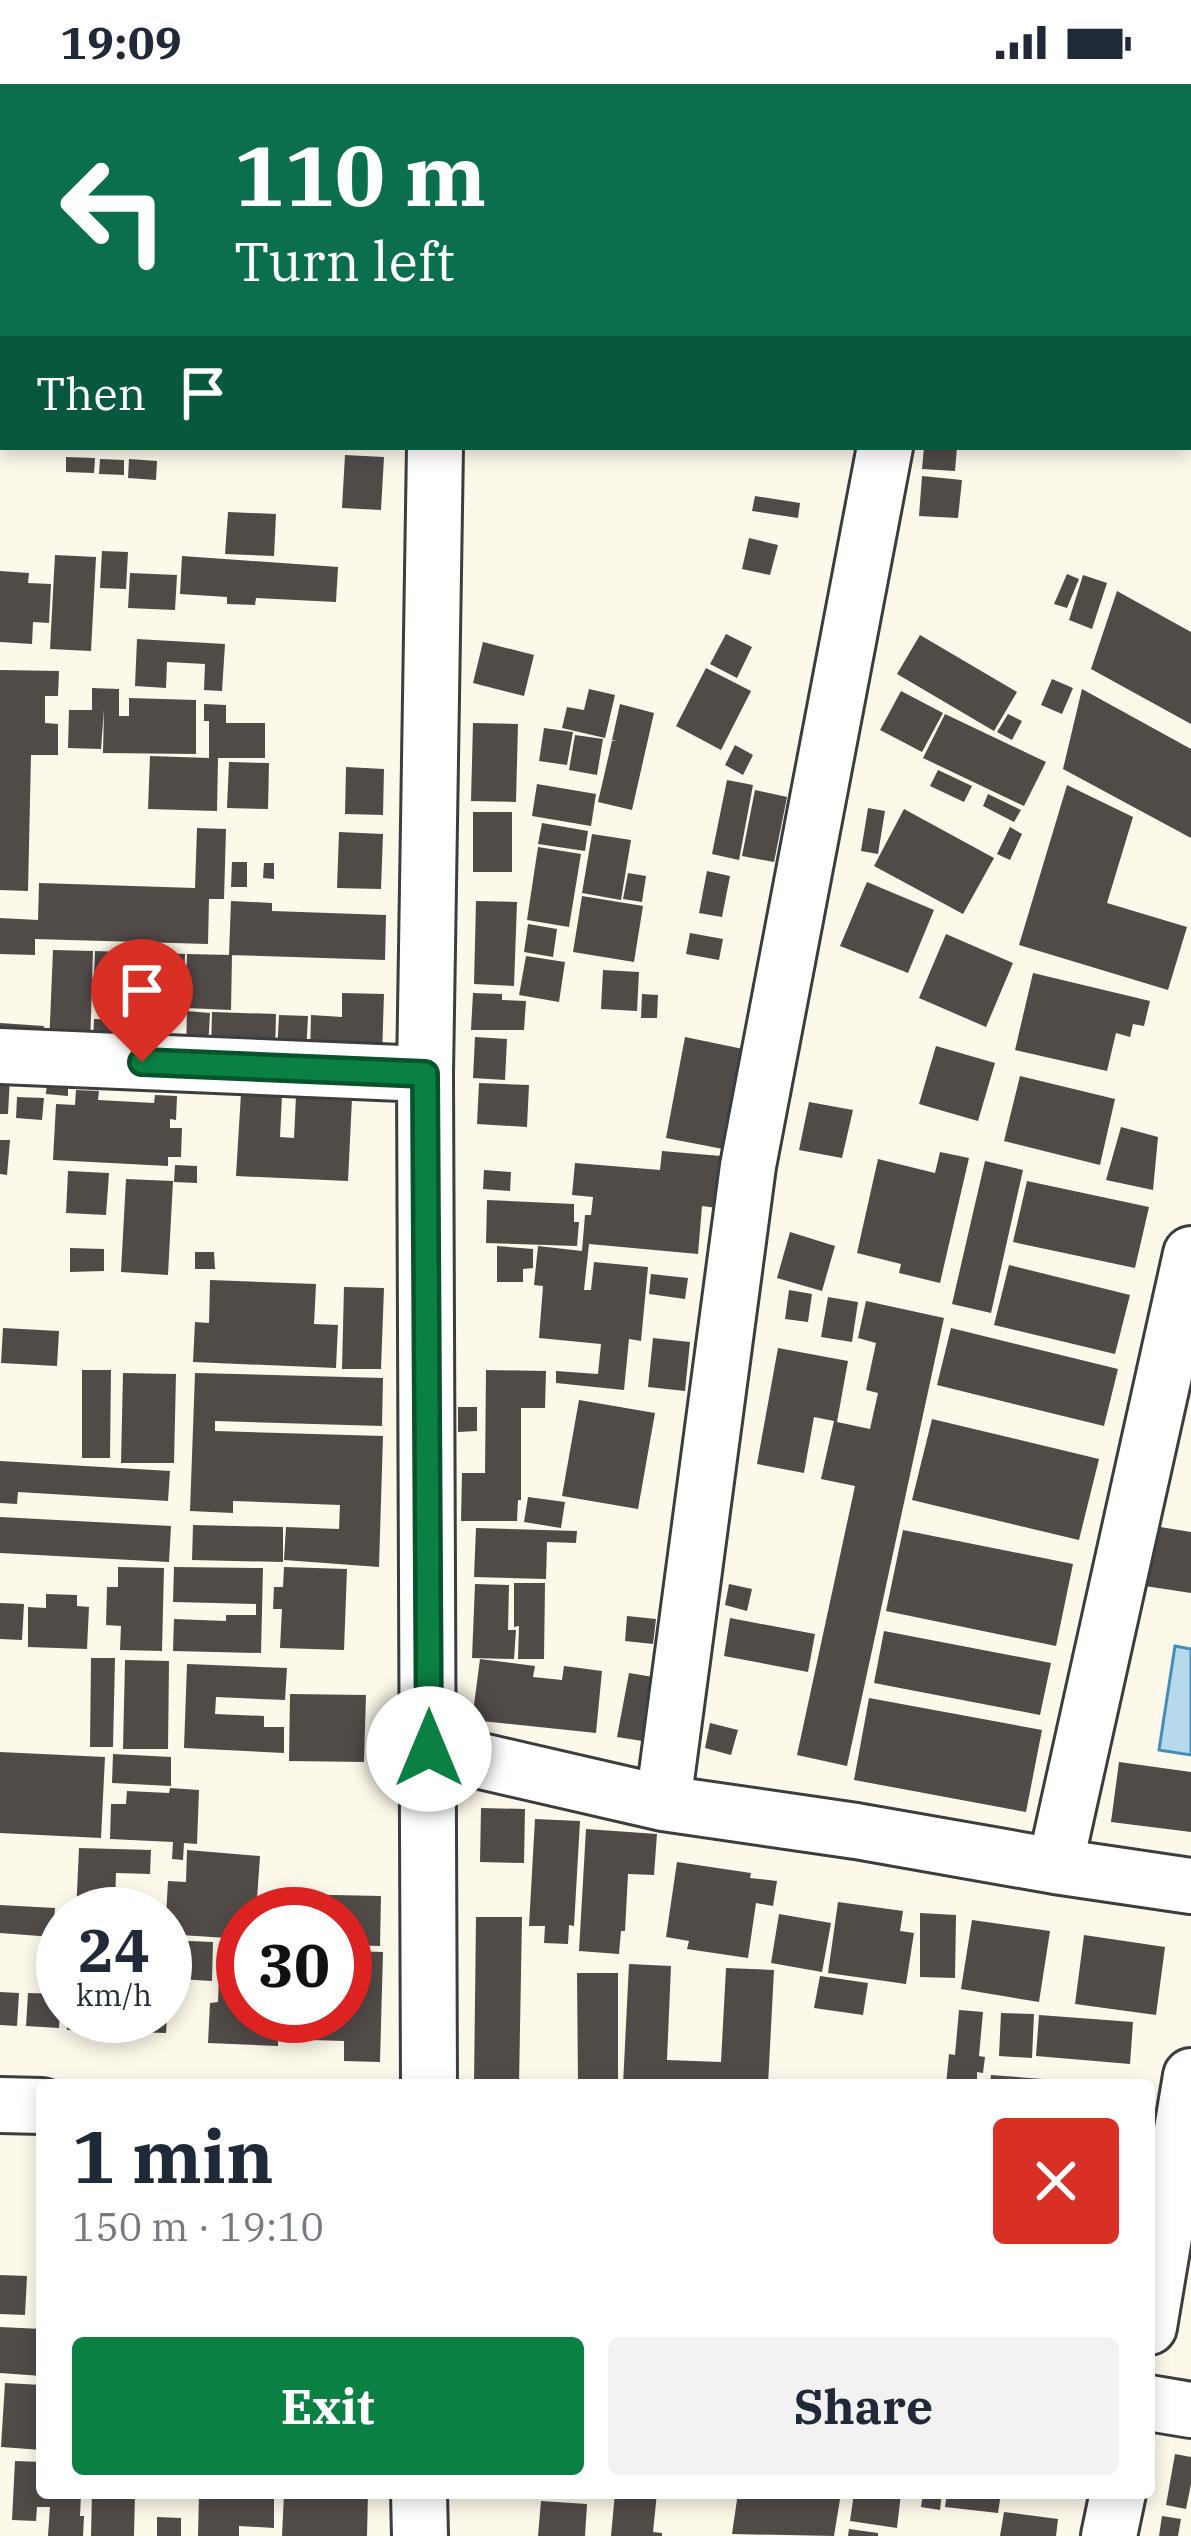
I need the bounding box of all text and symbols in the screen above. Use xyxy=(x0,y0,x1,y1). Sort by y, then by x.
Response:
text: 19:09 xyxy=(60,13,182,71)
text: 110 m xyxy=(234,120,486,229)
icon: left xyxy=(36,132,192,288)
text: Turn left xyxy=(234,226,455,296)
icon: arrive xyxy=(170,360,236,426)
text: Then xyxy=(36,364,146,422)
pin xyxy=(91,939,193,1062)
icon: arrive xyxy=(109,957,175,1023)
position arrow xyxy=(366,1686,492,1812)
speed limit sign: 30 xyxy=(216,1887,372,2043)
text: 24 xyxy=(78,1910,150,1989)
text: km/h xyxy=(76,1975,152,2014)
text: 1 min xyxy=(72,2109,274,2203)
button: close xyxy=(993,2118,1119,2244)
text: 150 m · 19:10 xyxy=(72,2201,324,2252)
button: Exit xyxy=(72,2337,584,2475)
button: Share xyxy=(608,2337,1119,2475)

